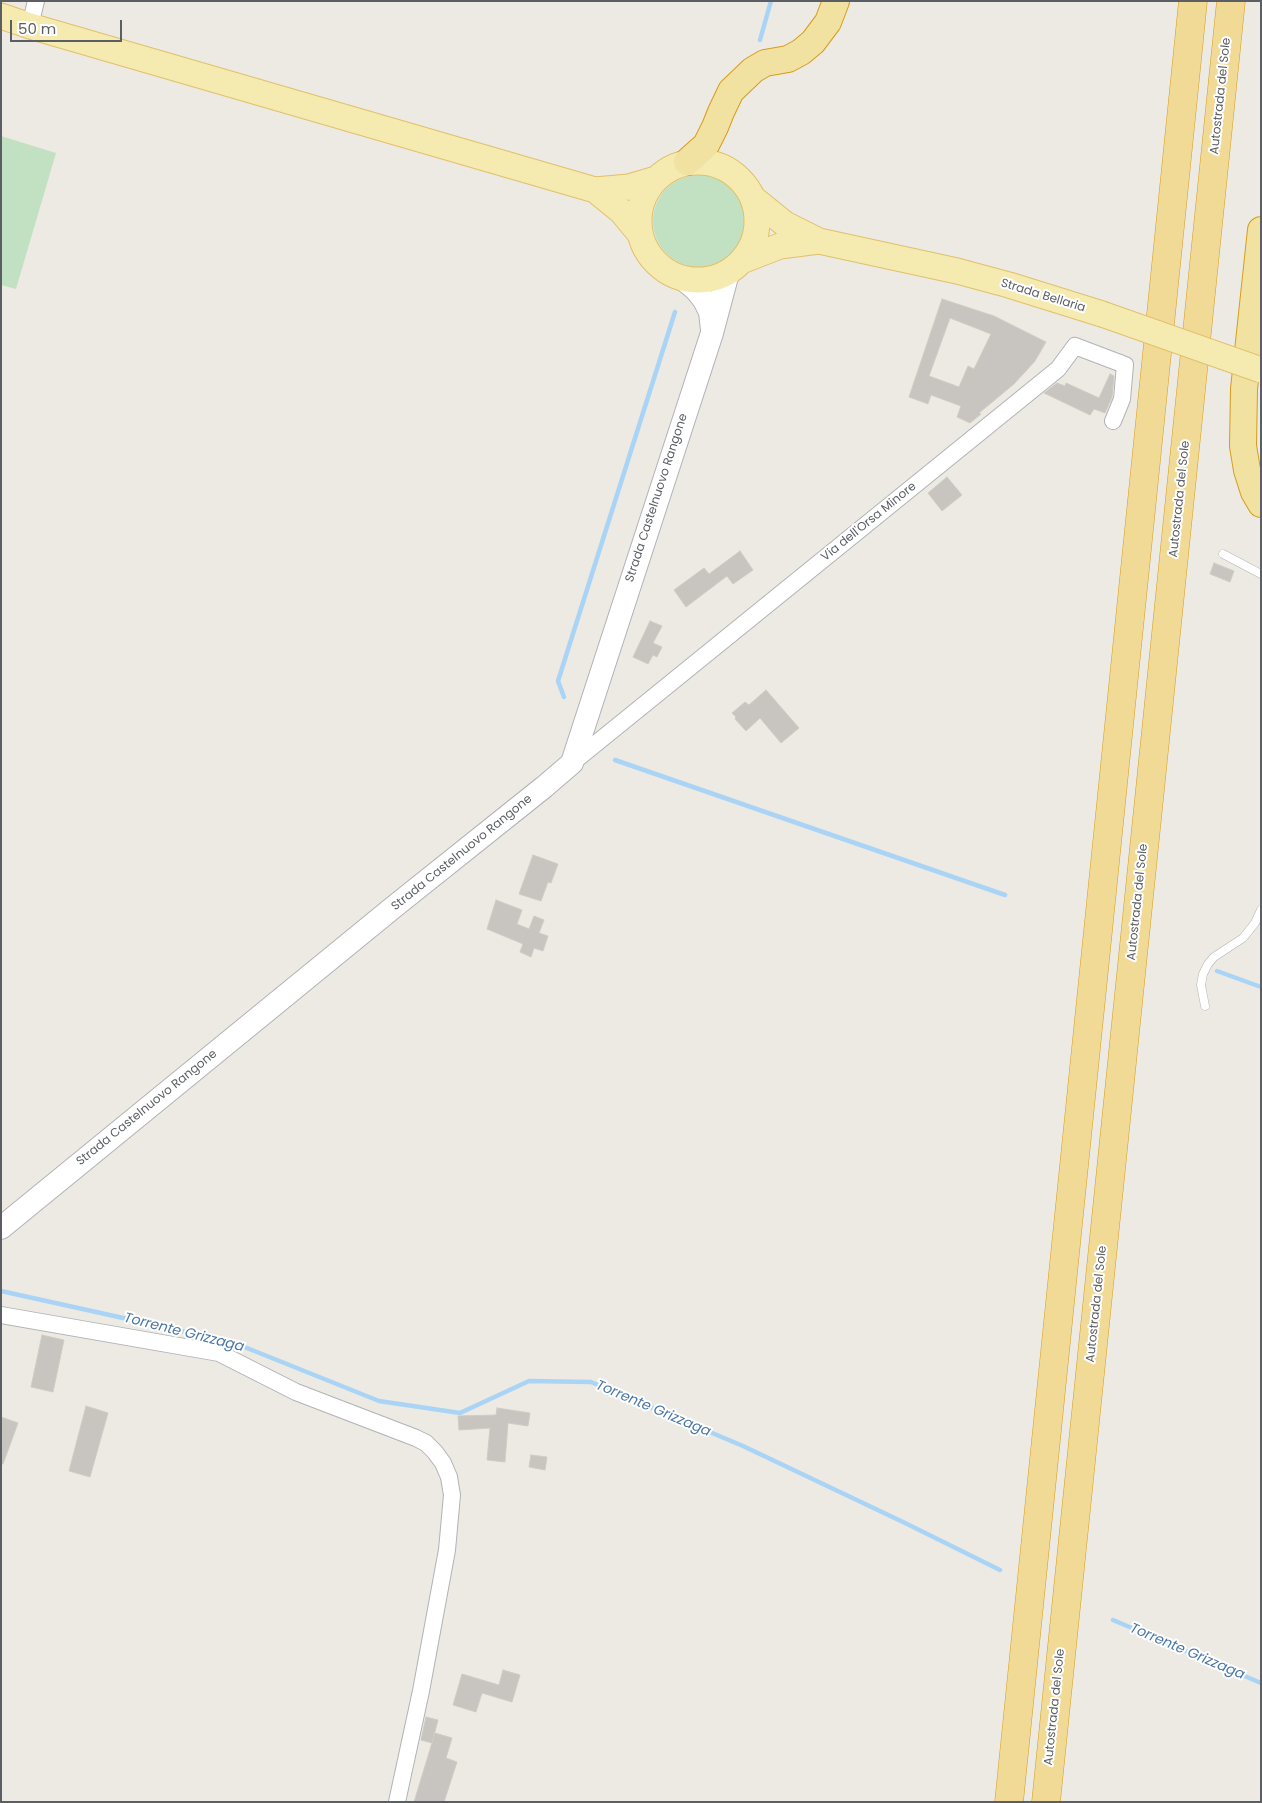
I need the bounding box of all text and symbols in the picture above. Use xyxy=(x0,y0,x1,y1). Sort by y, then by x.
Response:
scale bar xyxy=(12,10,125,42)
text: 50 m xyxy=(18,18,56,39)
street label: Autostrada del Sole xyxy=(1208,37,1234,155)
street label: Strada Bellaria xyxy=(999,276,1087,316)
street label: Strada Castelnuovo Rangone xyxy=(623,412,691,584)
street label: Autostrada del Sole xyxy=(1167,440,1193,558)
street label: Via dell'Orsa Minore xyxy=(819,479,919,565)
street label: Strada Castelnuovo Rangone xyxy=(389,792,535,914)
street label: Autostrada del Sole xyxy=(1125,843,1151,961)
street label: Strada Castelnuovo Rangone xyxy=(74,1047,220,1169)
street label: Autostrada del Sole xyxy=(1084,1245,1110,1363)
water label: Torrente Grizzaga xyxy=(122,1310,246,1356)
water label: Torrente Grizzaga xyxy=(593,1377,713,1441)
water label: Torrente Grizzaga xyxy=(1127,1620,1247,1684)
street label: Autostrada del Sole xyxy=(1042,1648,1068,1766)

